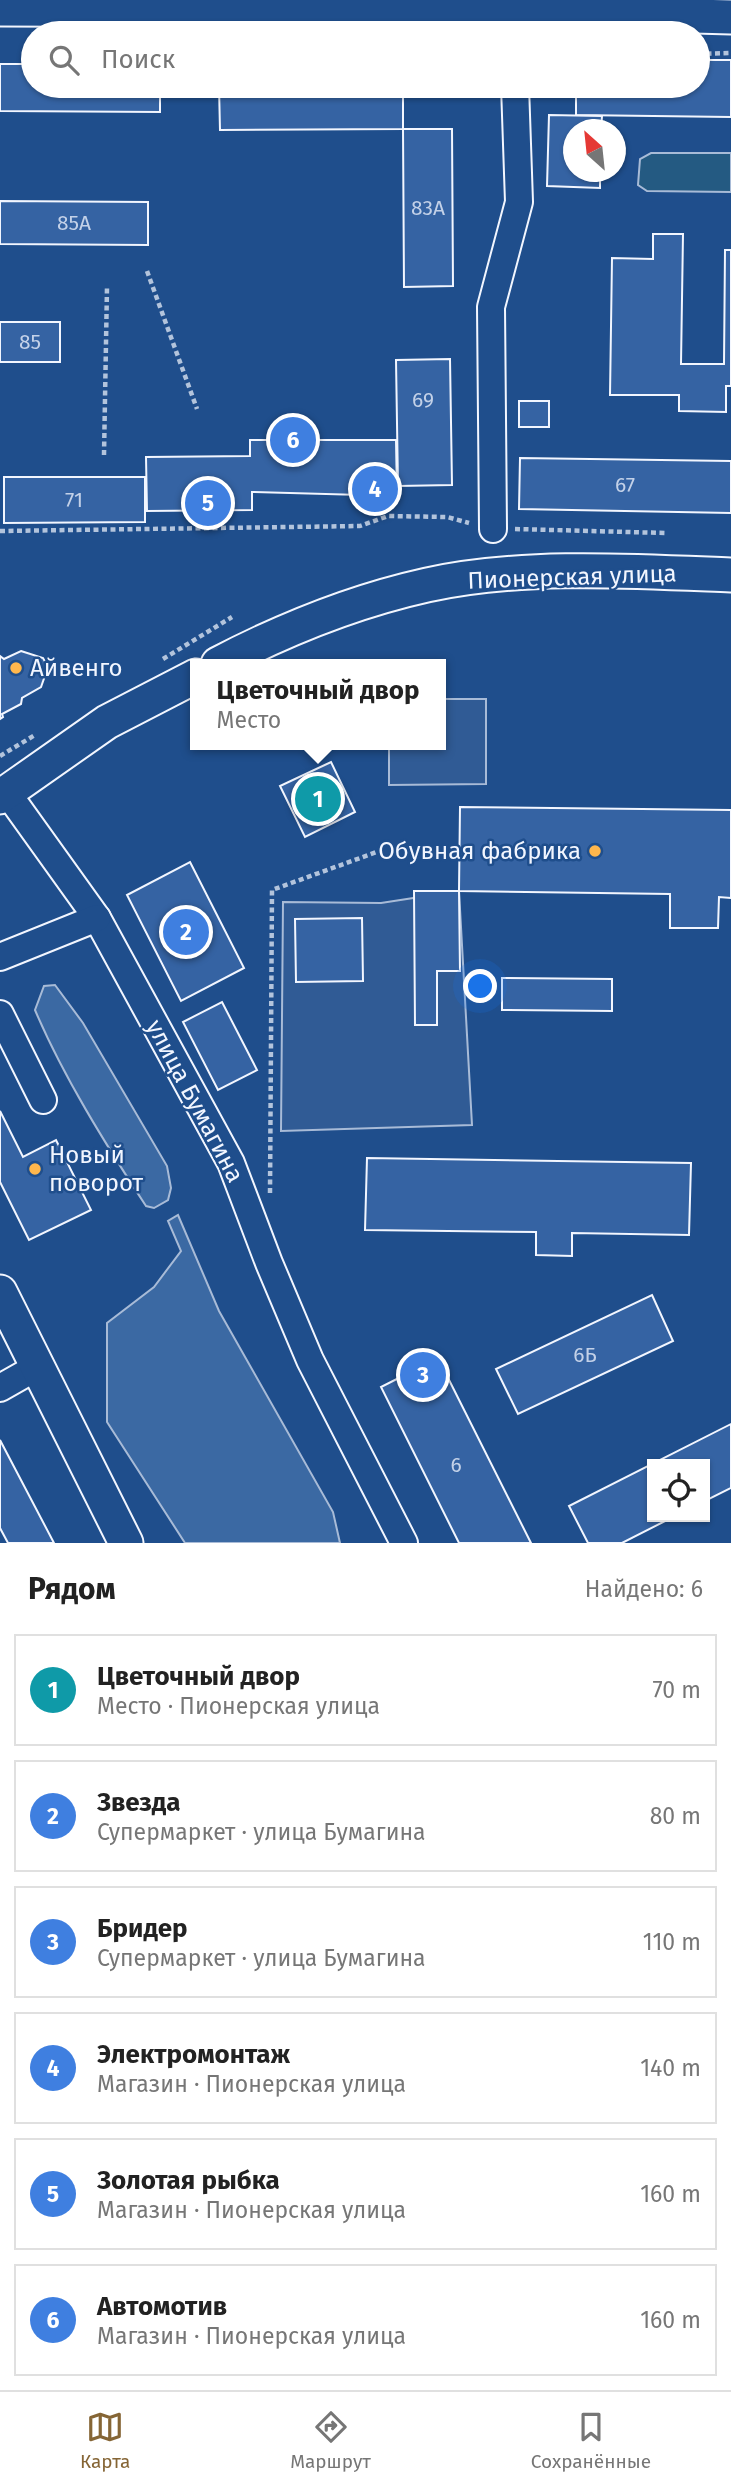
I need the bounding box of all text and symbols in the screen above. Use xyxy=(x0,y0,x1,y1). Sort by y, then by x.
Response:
search box xyxy=(21,21,710,98)
icon: search xyxy=(45,41,83,79)
text: Поиск xyxy=(101,44,175,75)
north arrow xyxy=(563,119,626,182)
house number: 83А xyxy=(411,195,445,221)
house number: 85А xyxy=(57,210,91,236)
house number: 85 xyxy=(19,329,41,355)
house number: 69 xyxy=(412,387,434,413)
pin: 6 xyxy=(270,414,316,466)
pin: 4 xyxy=(352,463,398,515)
house number: 67 xyxy=(615,472,635,498)
pin: 5 xyxy=(185,477,231,529)
house number: 71 xyxy=(65,487,83,513)
street label: Пионерская улица xyxy=(467,559,677,595)
place label: Айвенго xyxy=(30,654,123,682)
popup xyxy=(190,659,446,750)
marker: Айвенго xyxy=(8,660,24,676)
text: Цветочный двор xyxy=(217,675,419,706)
text: Место xyxy=(217,706,281,734)
pin: 1 xyxy=(295,773,341,825)
place label: Обувная фабрика xyxy=(378,837,581,865)
marker: Обувная фабрика xyxy=(587,843,603,859)
pin: 2 xyxy=(163,906,209,958)
your location xyxy=(463,969,497,1003)
street label: улица Бумагина xyxy=(140,1015,250,1187)
place label: Новый поворот xyxy=(49,1141,143,1197)
marker: Новый поворот xyxy=(27,1161,43,1177)
house number: 6Б xyxy=(573,1342,597,1368)
pin: 3 xyxy=(400,1349,446,1401)
house number: 6 xyxy=(450,1452,462,1478)
map controls xyxy=(647,1459,710,1522)
button: locate xyxy=(647,1459,710,1522)
text: Рядом xyxy=(28,1571,116,1607)
text: Найдено: 6 xyxy=(585,1575,703,1603)
text: Цветочный двор xyxy=(97,1661,300,1692)
text: 1 xyxy=(48,1676,58,1704)
text: 70 m xyxy=(652,1676,701,1704)
text: Место · Пионерская улица xyxy=(97,1692,380,1720)
text: Звезда xyxy=(97,1787,180,1818)
text: 2 xyxy=(47,1802,59,1830)
text: 80 m xyxy=(650,1802,701,1830)
text: Супермаркет · улица Бумагина xyxy=(97,1818,426,1846)
text: Бридер xyxy=(97,1913,188,1944)
text: 3 xyxy=(47,1928,59,1956)
text: 110 m xyxy=(643,1928,701,1956)
text: Супермаркет · улица Бумагина xyxy=(97,1944,426,1972)
text: Электромонтаж xyxy=(97,2039,290,2070)
text: 4 xyxy=(47,2054,60,2082)
text: 140 m xyxy=(640,2054,701,2082)
text: Магазин · Пионерская улица xyxy=(97,2070,406,2098)
text: Золотая рыбка xyxy=(97,2165,280,2196)
text: 5 xyxy=(47,2180,59,2208)
text: 160 m xyxy=(640,2180,701,2208)
text: Магазин · Пионерская улица xyxy=(97,2196,406,2224)
text: Автомотив xyxy=(97,2291,227,2322)
text: 6 xyxy=(47,2306,59,2334)
text: 160 m xyxy=(640,2306,701,2334)
text: Магазин · Пионерская улица xyxy=(97,2322,406,2350)
tab: Карта xyxy=(80,2408,130,2473)
tab: Маршрут xyxy=(290,2408,371,2473)
tab: Сохранённые xyxy=(531,2408,651,2473)

